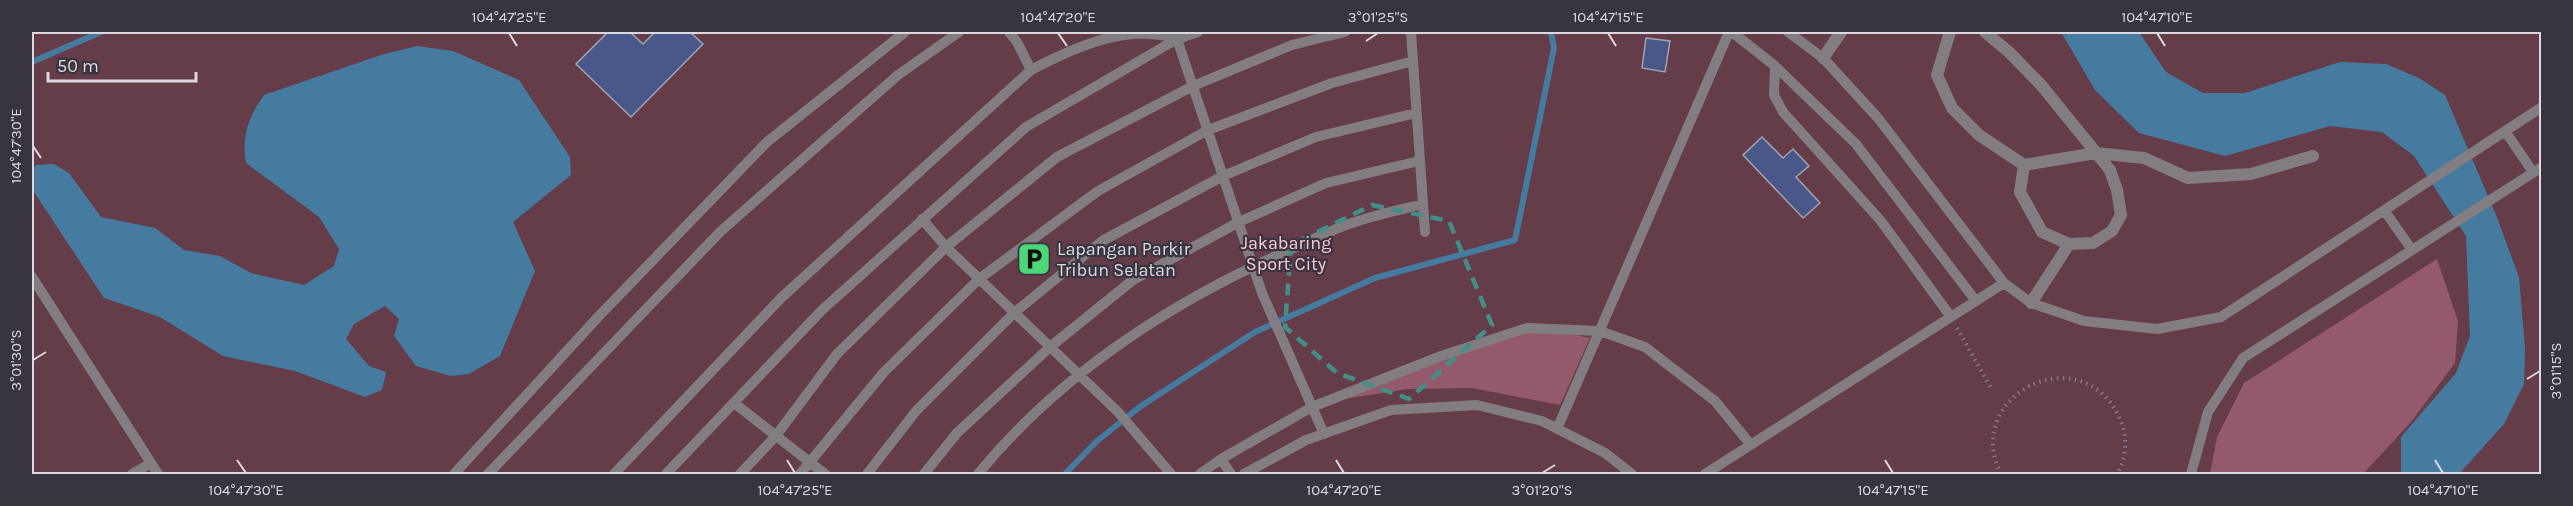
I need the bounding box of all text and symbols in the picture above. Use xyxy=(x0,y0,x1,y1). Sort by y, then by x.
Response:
text: 104°47'25"E xyxy=(472,8,546,26)
text: 104°47'20"E xyxy=(1020,8,1096,26)
text: 3°01'25"S xyxy=(1348,8,1408,26)
text: 104°47'15"E xyxy=(1572,8,1644,26)
text: 104°47'10"E xyxy=(2121,8,2193,26)
scale bar xyxy=(48,45,196,83)
text: 50 m xyxy=(57,55,99,77)
text: 104°47'30"E xyxy=(7,108,25,184)
park label: Jakabaring Sport City xyxy=(1241,232,1331,275)
place label: Lapangan Parkir Tribun Selatan xyxy=(1057,238,1191,281)
parking icon: Lapangan Parkir Tribun Selatan xyxy=(1016,241,1052,277)
text: 3°01'30"S xyxy=(7,329,25,391)
text: 3°01'15"S xyxy=(2547,343,2565,399)
text: 104°47'30"E xyxy=(208,481,284,499)
text: 104°47'25"E xyxy=(758,481,832,499)
text: 104°47'20"E xyxy=(1306,481,1382,499)
text: 3°01'20"S xyxy=(1511,481,1573,499)
text: 104°47'15"E xyxy=(1857,481,1929,499)
text: 104°47'10"E xyxy=(2407,481,2479,499)

